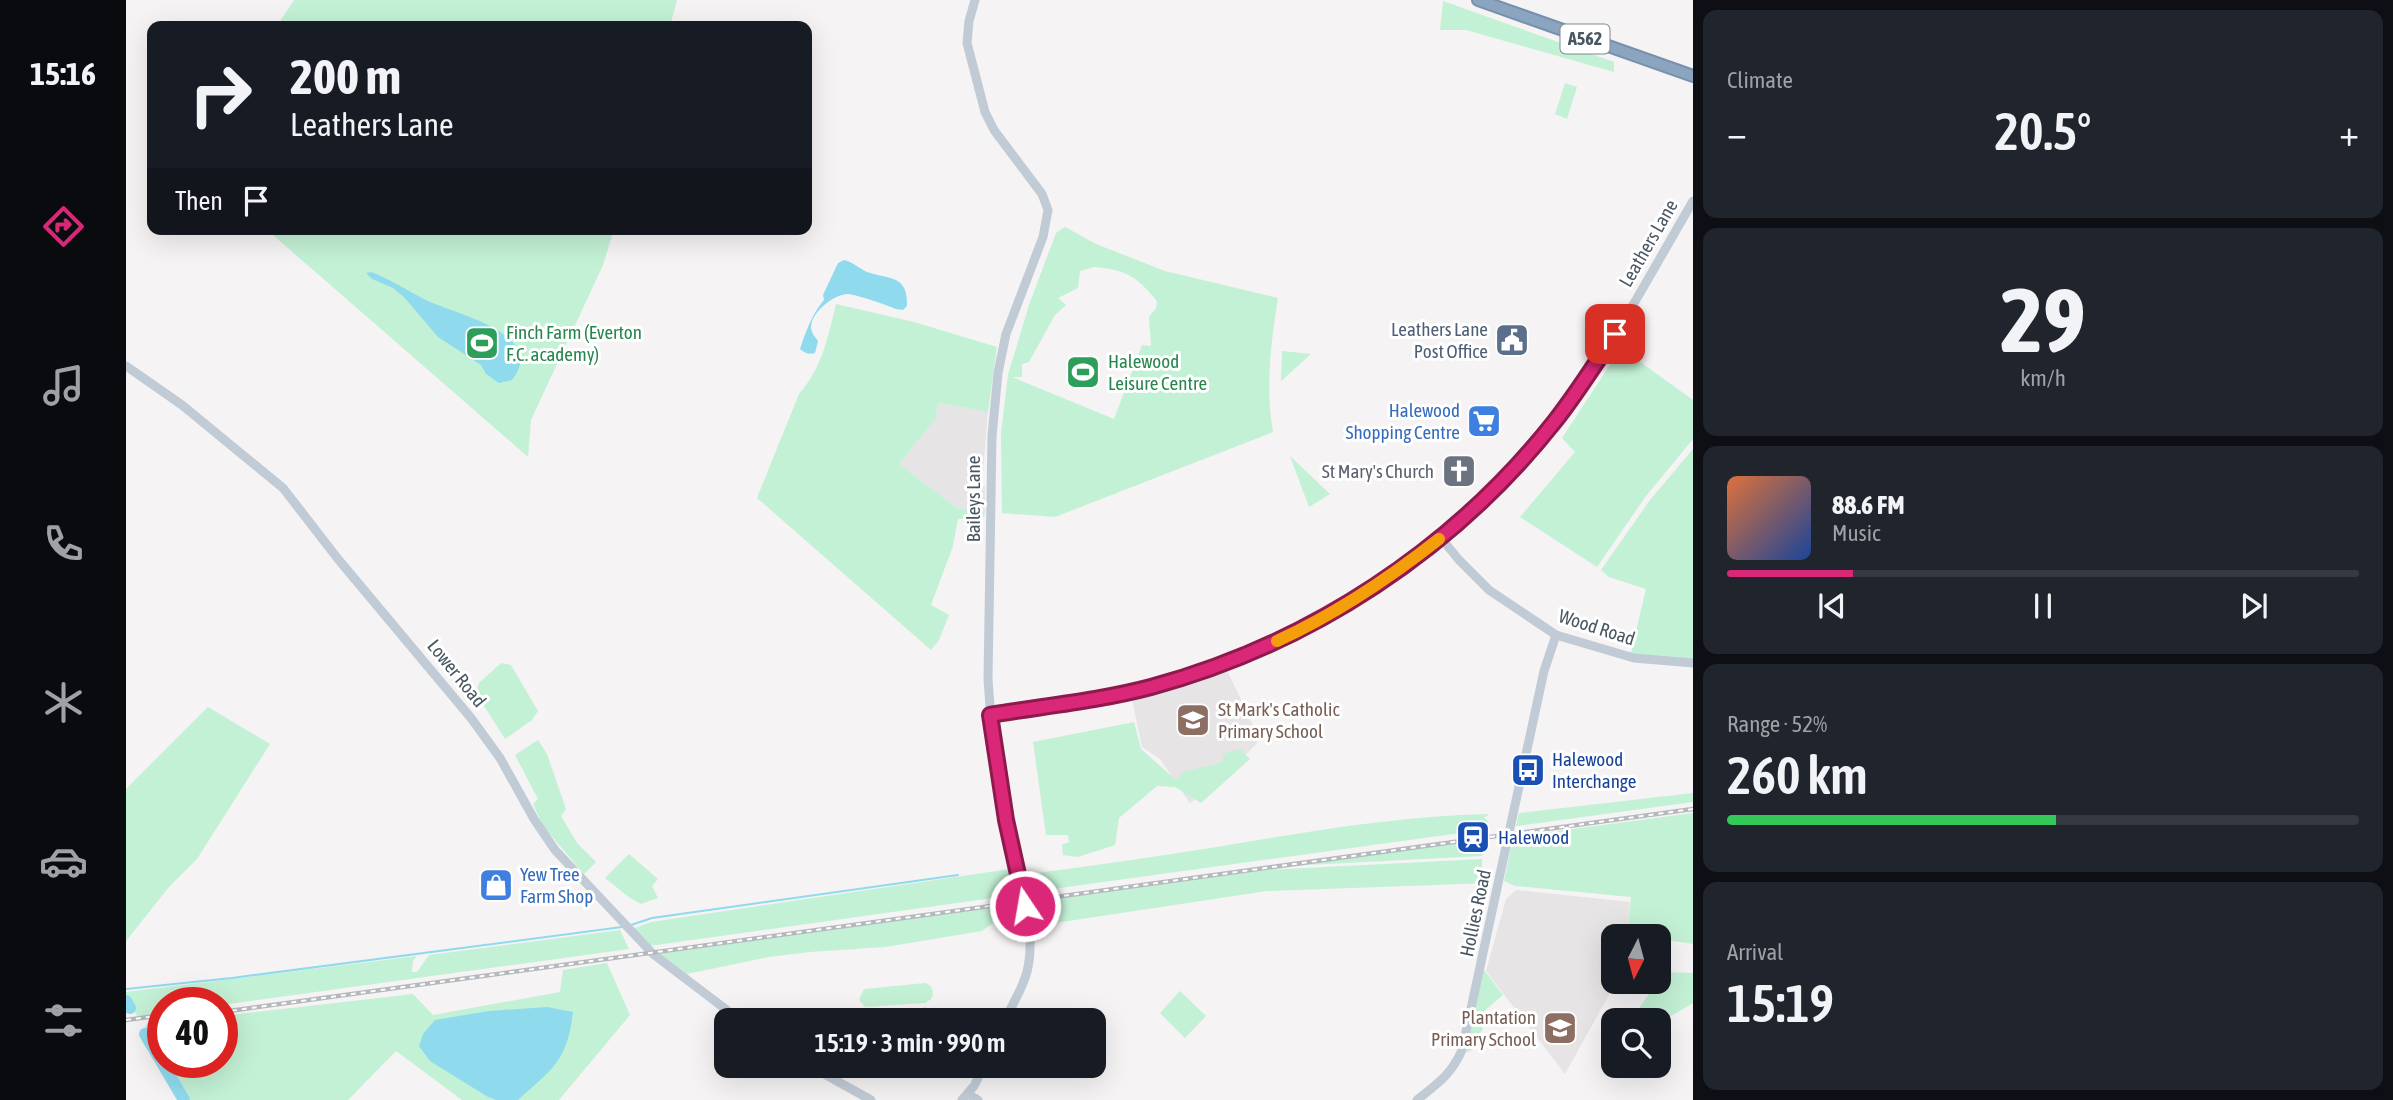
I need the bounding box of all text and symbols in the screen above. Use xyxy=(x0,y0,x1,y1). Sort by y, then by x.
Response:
road number: A562 xyxy=(1560,24,1610,54)
text: 200 m xyxy=(290,48,401,104)
icon: right xyxy=(175,49,266,140)
text: 15:16 xyxy=(30,55,96,92)
text: Climate xyxy=(1727,67,1793,93)
text: 20.5° xyxy=(1995,101,2091,161)
text: Leathers Lane xyxy=(290,106,454,143)
text: − xyxy=(1727,111,1747,154)
text: + xyxy=(2339,111,2359,154)
icon: arrive xyxy=(237,182,275,220)
text: Then xyxy=(175,186,223,216)
street label: Leathers Lane xyxy=(1614,195,1682,291)
icon: directions xyxy=(39,202,88,251)
text: 29 xyxy=(2000,267,2086,371)
pin xyxy=(1585,304,1645,364)
icon: arrive xyxy=(1596,315,1634,353)
place label: Leathers Lane Post Office xyxy=(1391,318,1488,362)
place label: Finch Farm (Everton F.C. academy) xyxy=(506,321,642,365)
public building icon: Leathers Lane Post Office xyxy=(1493,321,1531,359)
sports icon: Finch Farm (Everton F.C. academy) xyxy=(463,324,501,362)
place label: Halewood Leisure Centre xyxy=(1108,350,1207,394)
sports icon: Halewood Leisure Centre xyxy=(1064,353,1102,391)
icon: music xyxy=(39,361,88,410)
text: km/h xyxy=(2020,365,2066,391)
place label: Halewood Shopping Centre xyxy=(1345,399,1460,443)
supermarket icon: Halewood Shopping Centre xyxy=(1465,402,1503,440)
church icon: St Mary's Church xyxy=(1440,452,1478,490)
street label: Baileys Lane xyxy=(962,456,984,542)
place label: St Mary's Church xyxy=(1322,460,1434,482)
text: 88.6 FM xyxy=(1832,490,1905,520)
icon: phone xyxy=(39,519,88,568)
text: Music xyxy=(1832,520,1880,546)
icon: previous xyxy=(1813,587,1851,625)
icon: pause xyxy=(2024,587,2062,625)
icon: next xyxy=(2235,587,2273,625)
street label: Wood Road xyxy=(1556,604,1638,650)
street label: Lower Road xyxy=(423,635,491,711)
icon: climate xyxy=(39,678,88,727)
place label: St Mark's Catholic Primary School xyxy=(1218,698,1340,742)
school or university icon: St Mark's Catholic Primary School xyxy=(1174,701,1212,739)
text: Range · 52% xyxy=(1727,711,1827,737)
text: 260 km xyxy=(1727,745,1868,805)
place label: Halewood Interchange xyxy=(1552,748,1636,792)
bus stop icon: Halewood Interchange xyxy=(1509,751,1547,789)
station icon: Halewood xyxy=(1454,818,1492,856)
place label: Halewood xyxy=(1498,826,1569,848)
icon: car xyxy=(39,837,88,886)
place label: Yew Tree Farm Shop xyxy=(520,863,593,907)
shop icon: Yew Tree Farm Shop xyxy=(477,866,515,904)
street label: Hollies Road xyxy=(1455,867,1495,959)
position arrow xyxy=(988,869,1062,943)
north arrow xyxy=(1601,924,1671,994)
map controls xyxy=(1601,924,1671,1078)
text: Arrival xyxy=(1727,939,1783,965)
text: 15:19 xyxy=(1727,973,1834,1033)
speed limit sign: 40 xyxy=(147,987,238,1078)
icon: filters xyxy=(39,996,88,1045)
place label: Plantation Primary School xyxy=(1431,1006,1536,1050)
button: search xyxy=(1601,1008,1671,1078)
school or university icon: Plantation Primary School xyxy=(1541,1009,1579,1047)
text: 15:19 · 3 min · 990 m xyxy=(815,1028,1005,1058)

